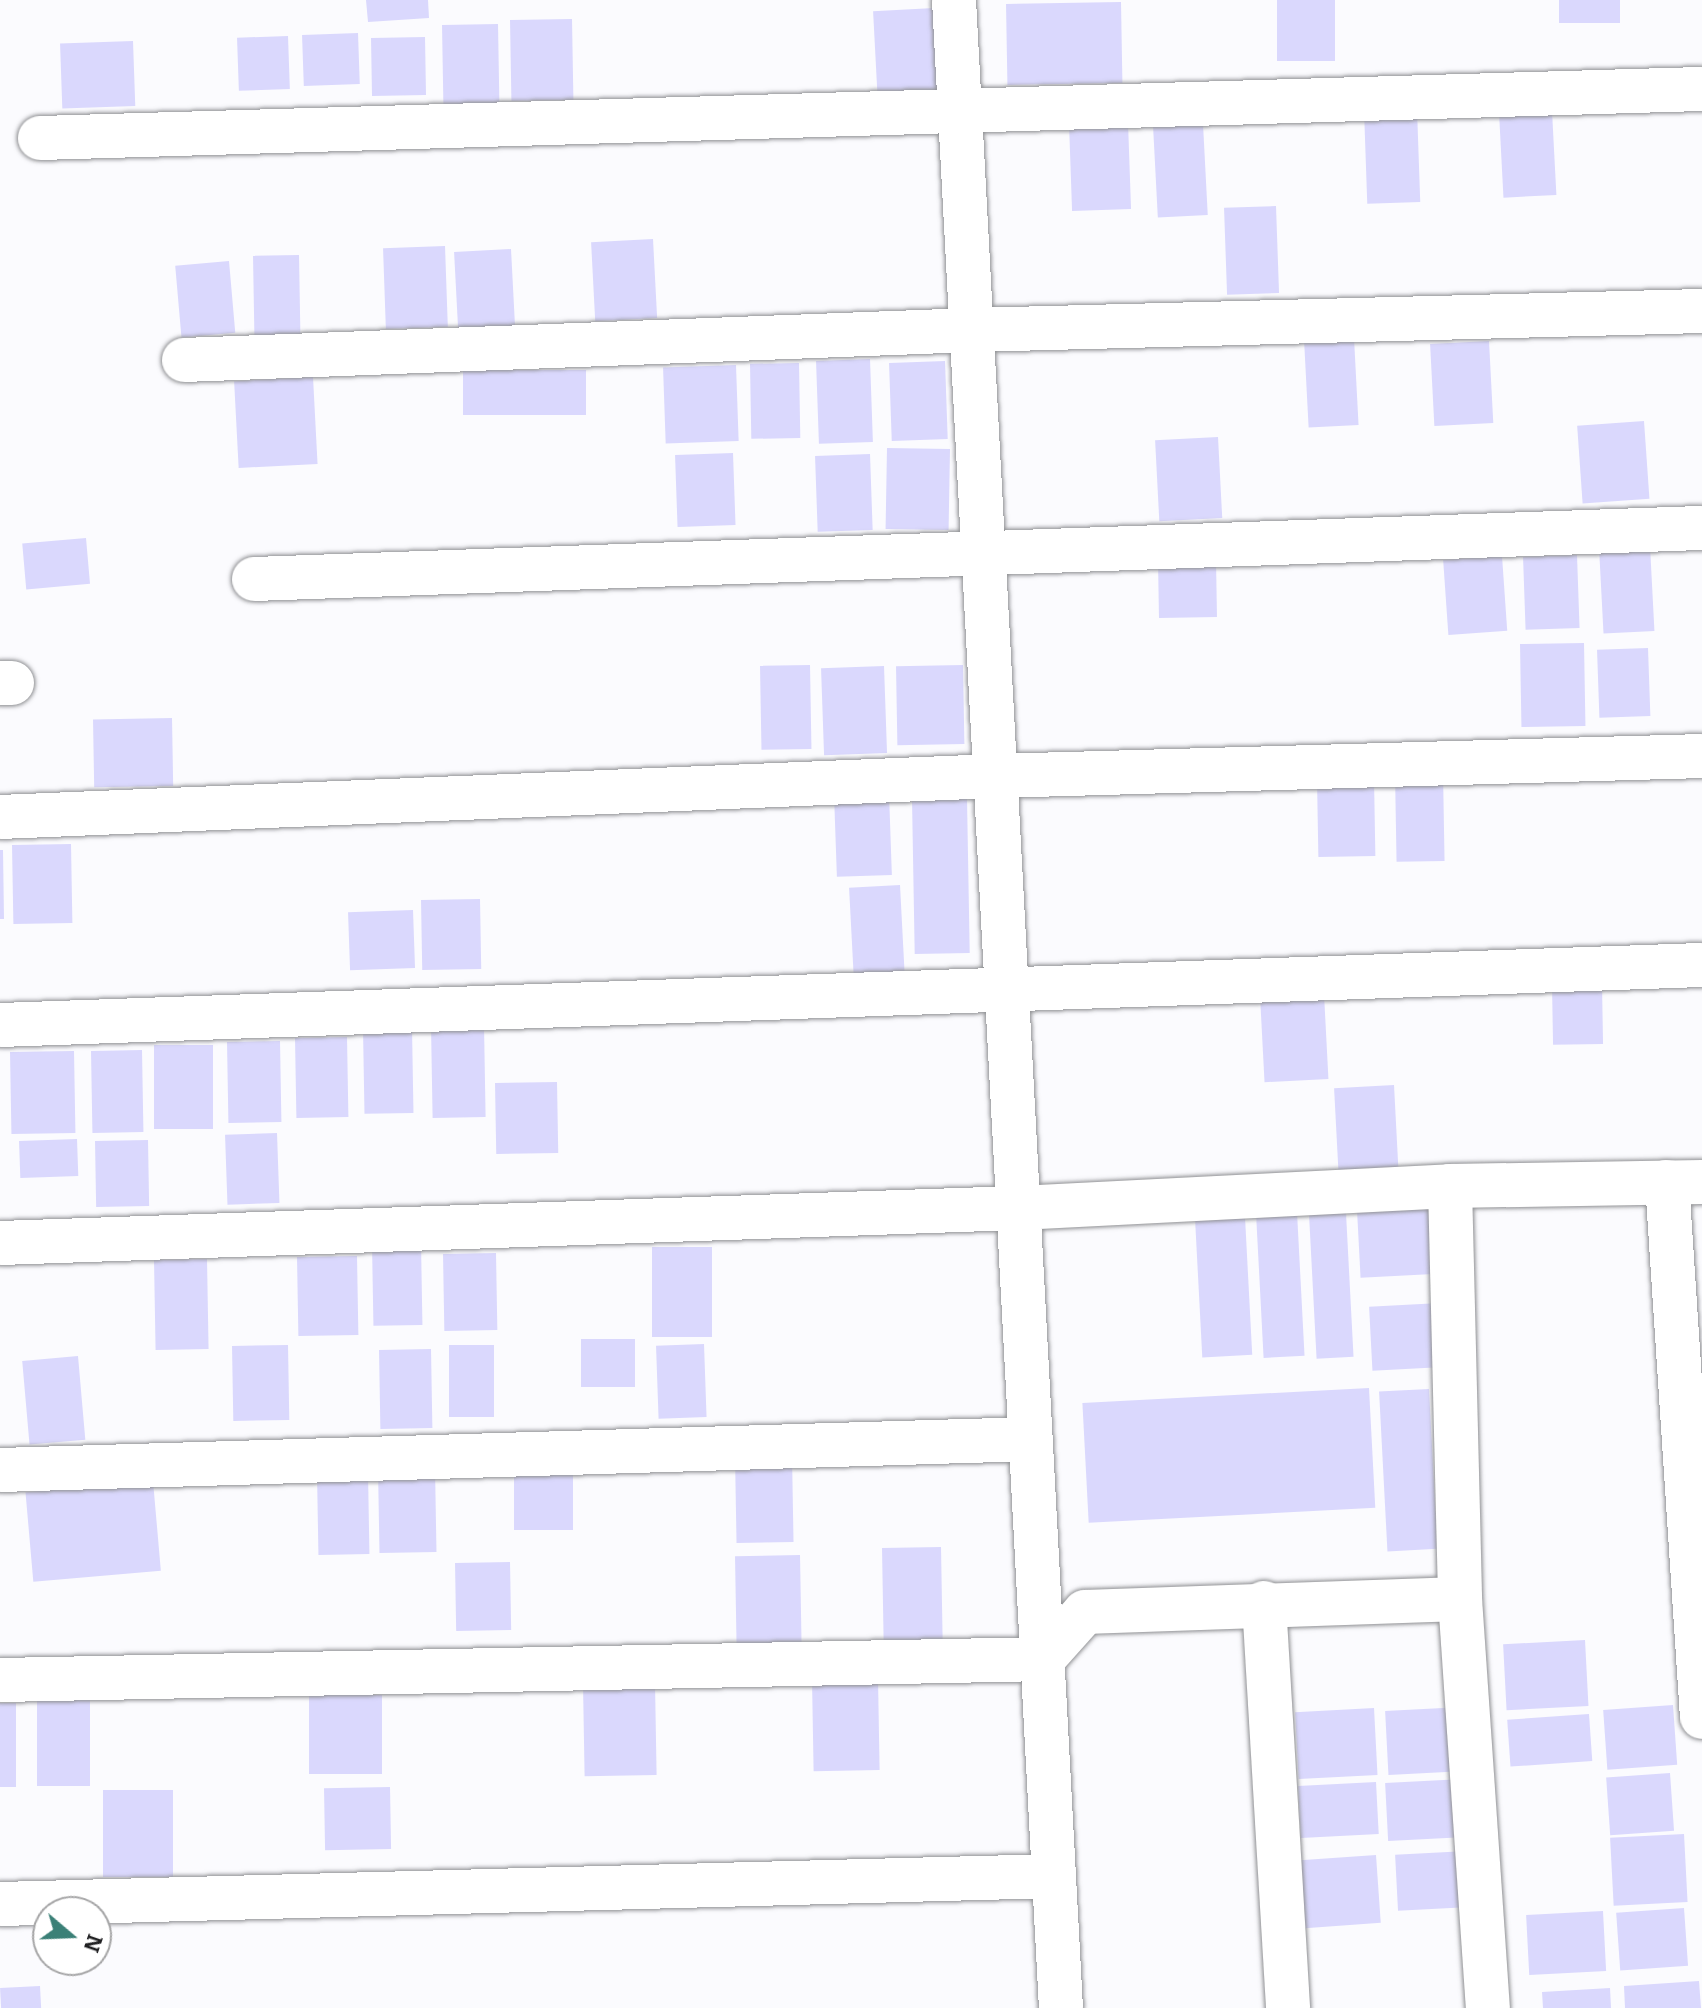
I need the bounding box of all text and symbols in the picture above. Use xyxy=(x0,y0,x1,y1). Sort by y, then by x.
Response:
north arrow xyxy=(32,1896,112,1976)
text: N xyxy=(78,1931,109,1956)

